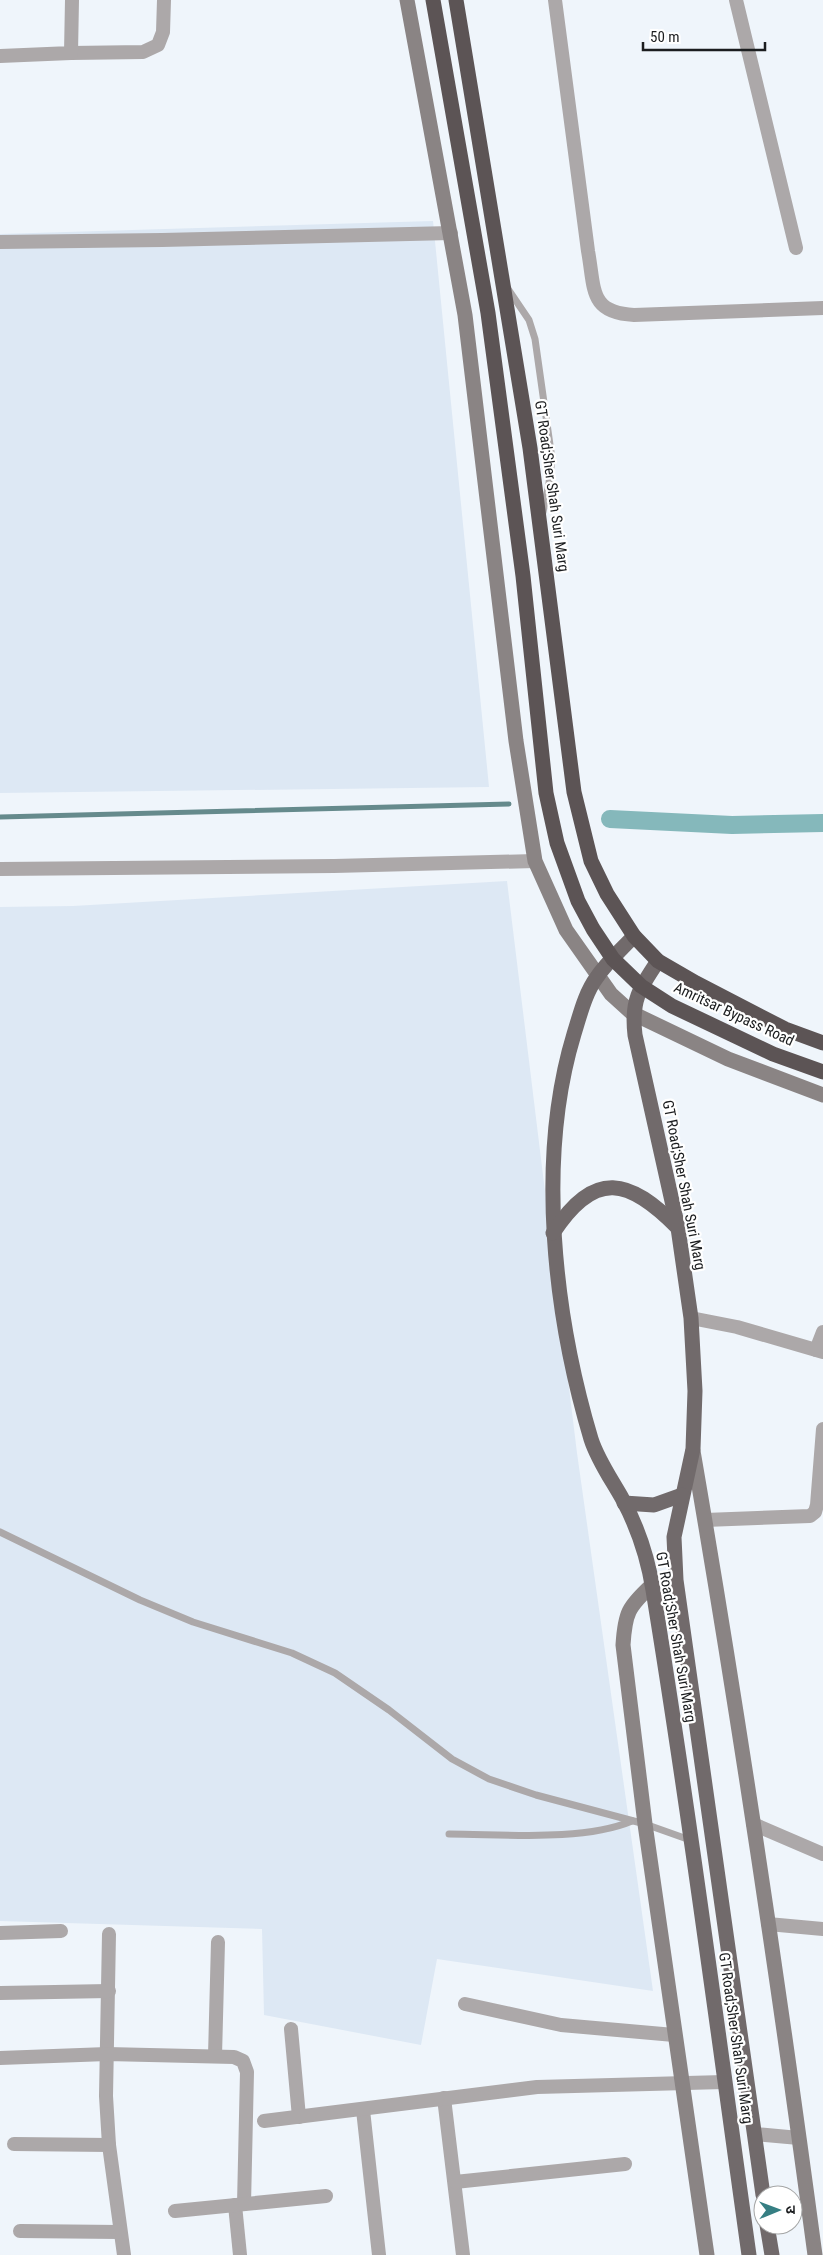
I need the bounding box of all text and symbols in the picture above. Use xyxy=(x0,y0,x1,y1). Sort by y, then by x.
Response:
scale bar xyxy=(643,20,766,52)
text: 50 m xyxy=(650,28,680,46)
street label: GT Road;Sher Shah Suri Marg xyxy=(531,399,573,573)
street label: Amritsar Bypass Road xyxy=(671,978,797,1050)
street label: GT Road;Sher Shah Suri Marg xyxy=(659,1098,709,1272)
street label: GT Road;Sher Shah Suri Marg xyxy=(652,1550,700,1724)
street label: GT Road;Sher Shah Suri Marg xyxy=(715,1951,757,2125)
north arrow xyxy=(753,2185,803,2235)
text: उ xyxy=(783,2206,799,2215)

